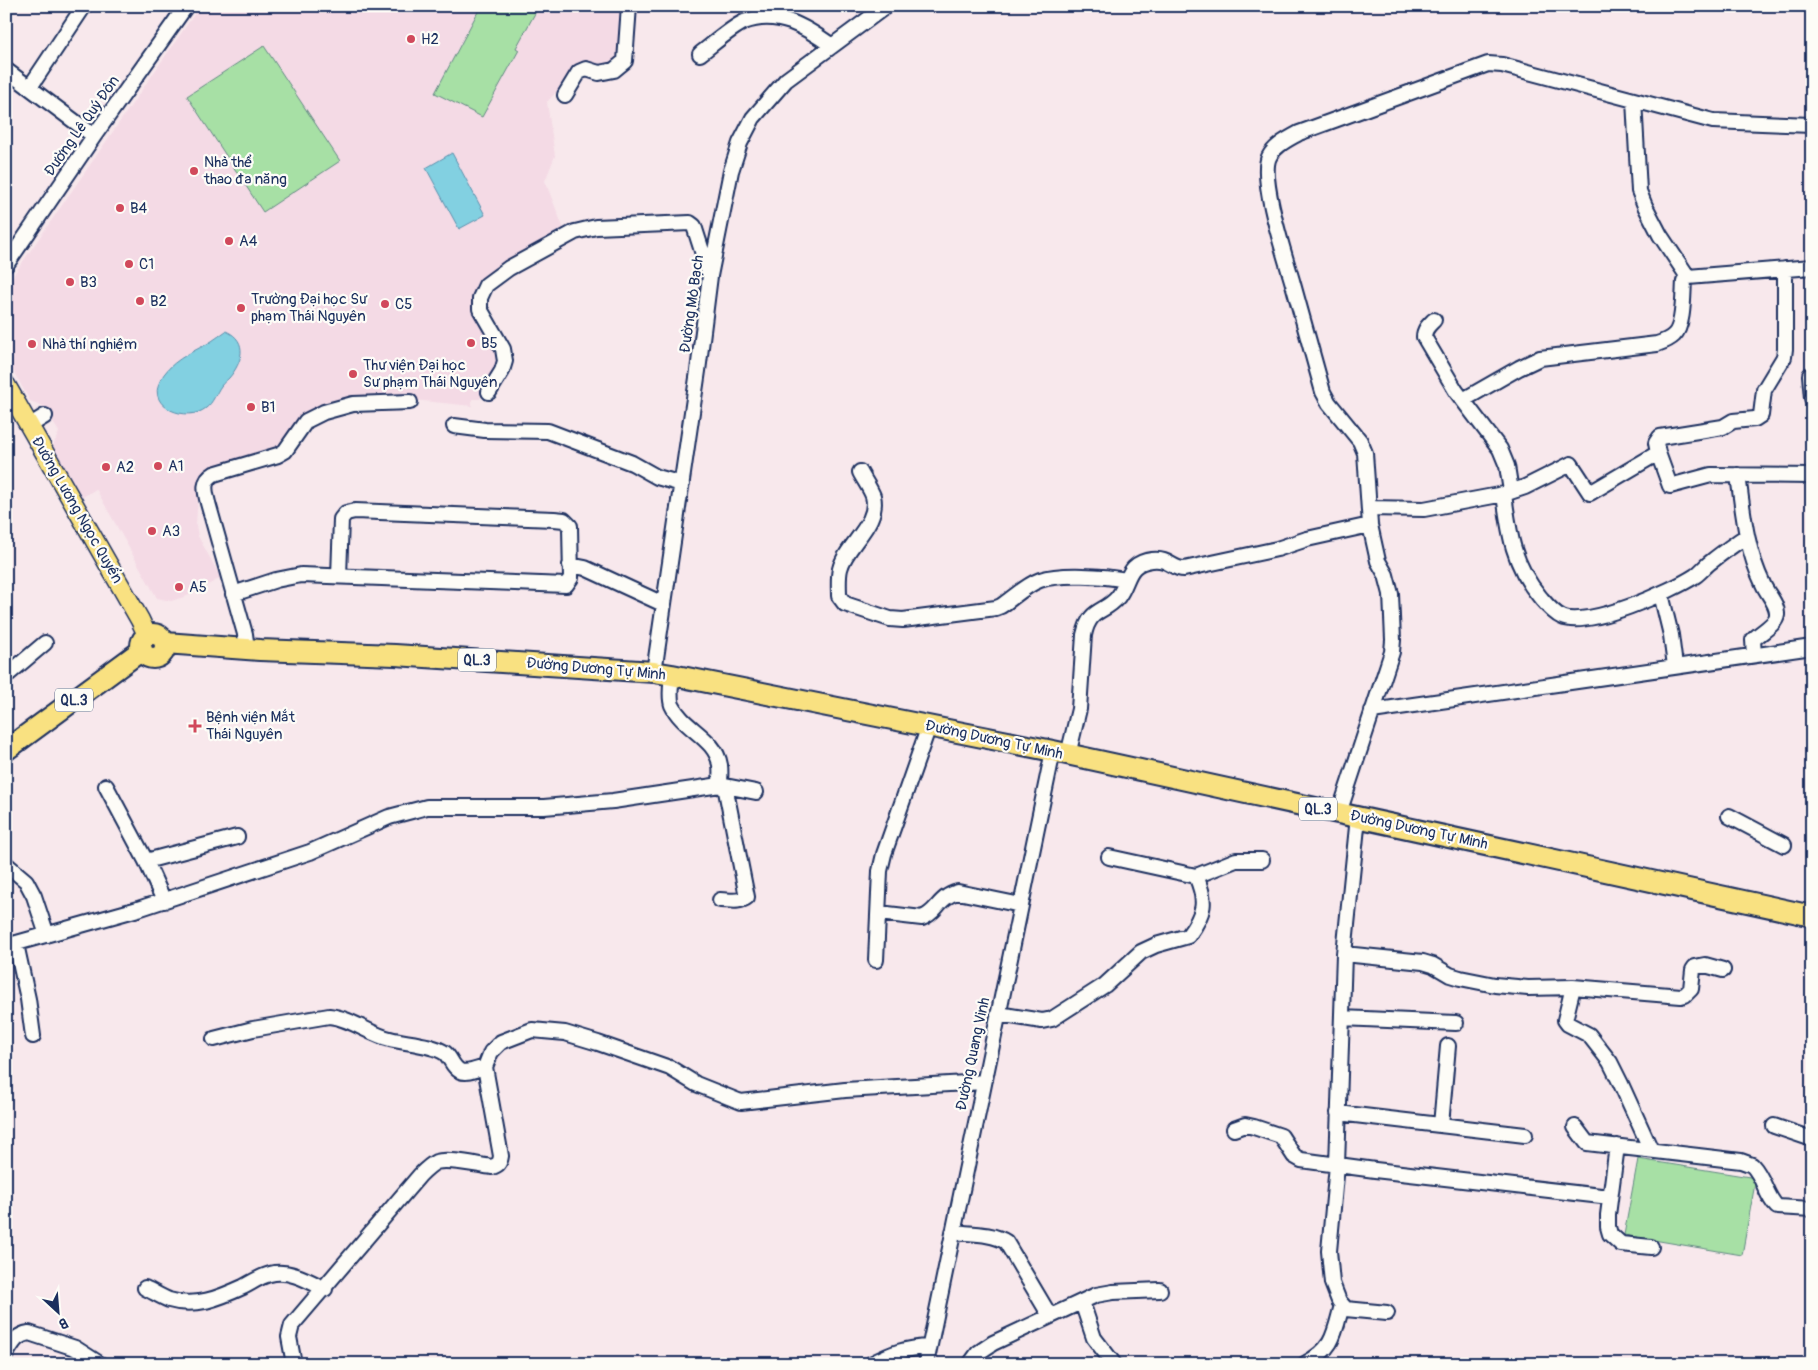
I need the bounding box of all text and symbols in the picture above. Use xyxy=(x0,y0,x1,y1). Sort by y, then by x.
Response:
place label: H2 xyxy=(421,30,439,49)
marker: H2 xyxy=(405,33,417,45)
street label: Đường Lê Quý Đôn xyxy=(40,72,124,180)
place label: Nhà thể thao đa năng xyxy=(203,153,287,189)
marker: Nhà thể thao đa năng xyxy=(188,165,200,177)
place label: B4 xyxy=(130,199,147,218)
marker: B4 xyxy=(114,202,126,214)
place label: A4 xyxy=(239,232,258,251)
marker: A4 xyxy=(223,235,235,247)
street label: Đường Mỏ Bạch xyxy=(676,254,708,354)
place label: C1 xyxy=(139,255,154,274)
marker: C1 xyxy=(123,258,135,270)
place label: B3 xyxy=(80,273,97,292)
marker: B3 xyxy=(64,276,76,288)
place label: Trường Đại học Sư phạm Thái Nguyên xyxy=(251,290,368,326)
place label: B2 xyxy=(150,292,167,311)
marker: B2 xyxy=(134,295,146,307)
place label: C5 xyxy=(395,295,412,314)
marker: C5 xyxy=(379,298,391,310)
marker: Trường Đại học Sư phạm Thái Nguyên xyxy=(235,302,247,314)
place label: B5 xyxy=(481,334,498,353)
place label: Nhà thí nghiệm xyxy=(42,335,137,354)
marker: B5 xyxy=(465,337,477,349)
marker: Nhà thí nghiệm xyxy=(26,338,38,350)
place label: Thư viện Đại học Sư phạm Thái Nguyên xyxy=(363,356,497,392)
marker: Thư viện Đại học Sư phạm Thái Nguyên xyxy=(347,368,359,380)
place label: B1 xyxy=(261,398,275,417)
marker: B1 xyxy=(245,401,257,413)
street label: Đường Lương Ngọc Quyến xyxy=(27,433,127,587)
place label: A1 xyxy=(168,457,184,476)
place label: A2 xyxy=(116,458,134,477)
marker: A1 xyxy=(152,460,164,472)
marker: A2 xyxy=(100,461,112,473)
place label: A3 xyxy=(162,522,180,541)
marker: A3 xyxy=(146,525,158,537)
place label: A5 xyxy=(189,578,207,597)
marker: A5 xyxy=(173,581,185,593)
road number: QL.3 xyxy=(458,648,496,672)
street label: Đường Dương Tự Minh xyxy=(525,653,667,685)
road number: QL.3 xyxy=(55,688,93,712)
place label: Bệnh viện Mắt Thái Nguyên xyxy=(206,708,296,744)
street label: Đường Dương Tự Minh xyxy=(924,716,1064,764)
marker: Bệnh viện Mắt Thái Nguyên xyxy=(188,719,202,733)
road number: QL.3 xyxy=(1299,798,1337,821)
street label: Đường Dương Tự Minh xyxy=(1349,806,1489,854)
street label: Đường Quang Vinh xyxy=(952,996,994,1112)
north arrow xyxy=(32,1288,82,1338)
text: B xyxy=(56,1314,71,1333)

